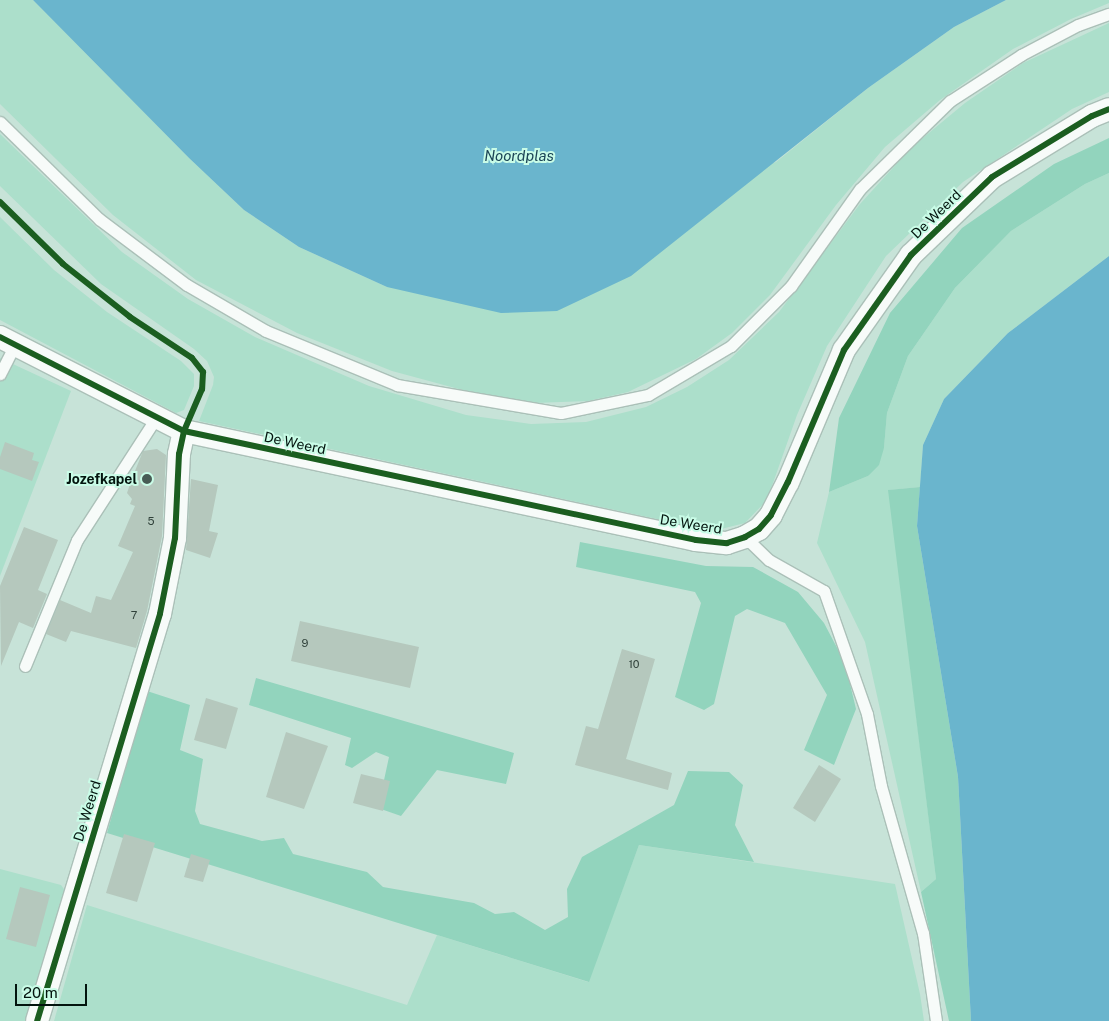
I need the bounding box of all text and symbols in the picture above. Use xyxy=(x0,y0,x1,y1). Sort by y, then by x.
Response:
water label: Noordplas xyxy=(484,147,554,165)
street label: De Weerd xyxy=(907,186,965,242)
street label: De Weerd xyxy=(262,428,328,458)
place label: Jozefkapel xyxy=(66,471,137,487)
marker: Jozefkapel xyxy=(141,473,153,485)
street label: De Weerd xyxy=(658,511,724,537)
house number: 5 xyxy=(147,514,155,528)
house number: 7 xyxy=(131,608,137,622)
house number: 9 xyxy=(302,636,308,650)
house number: 10 xyxy=(628,657,640,671)
street label: De Weerd xyxy=(70,778,104,844)
scale bar xyxy=(18,974,90,1006)
text: 20 m xyxy=(23,984,58,1001)

